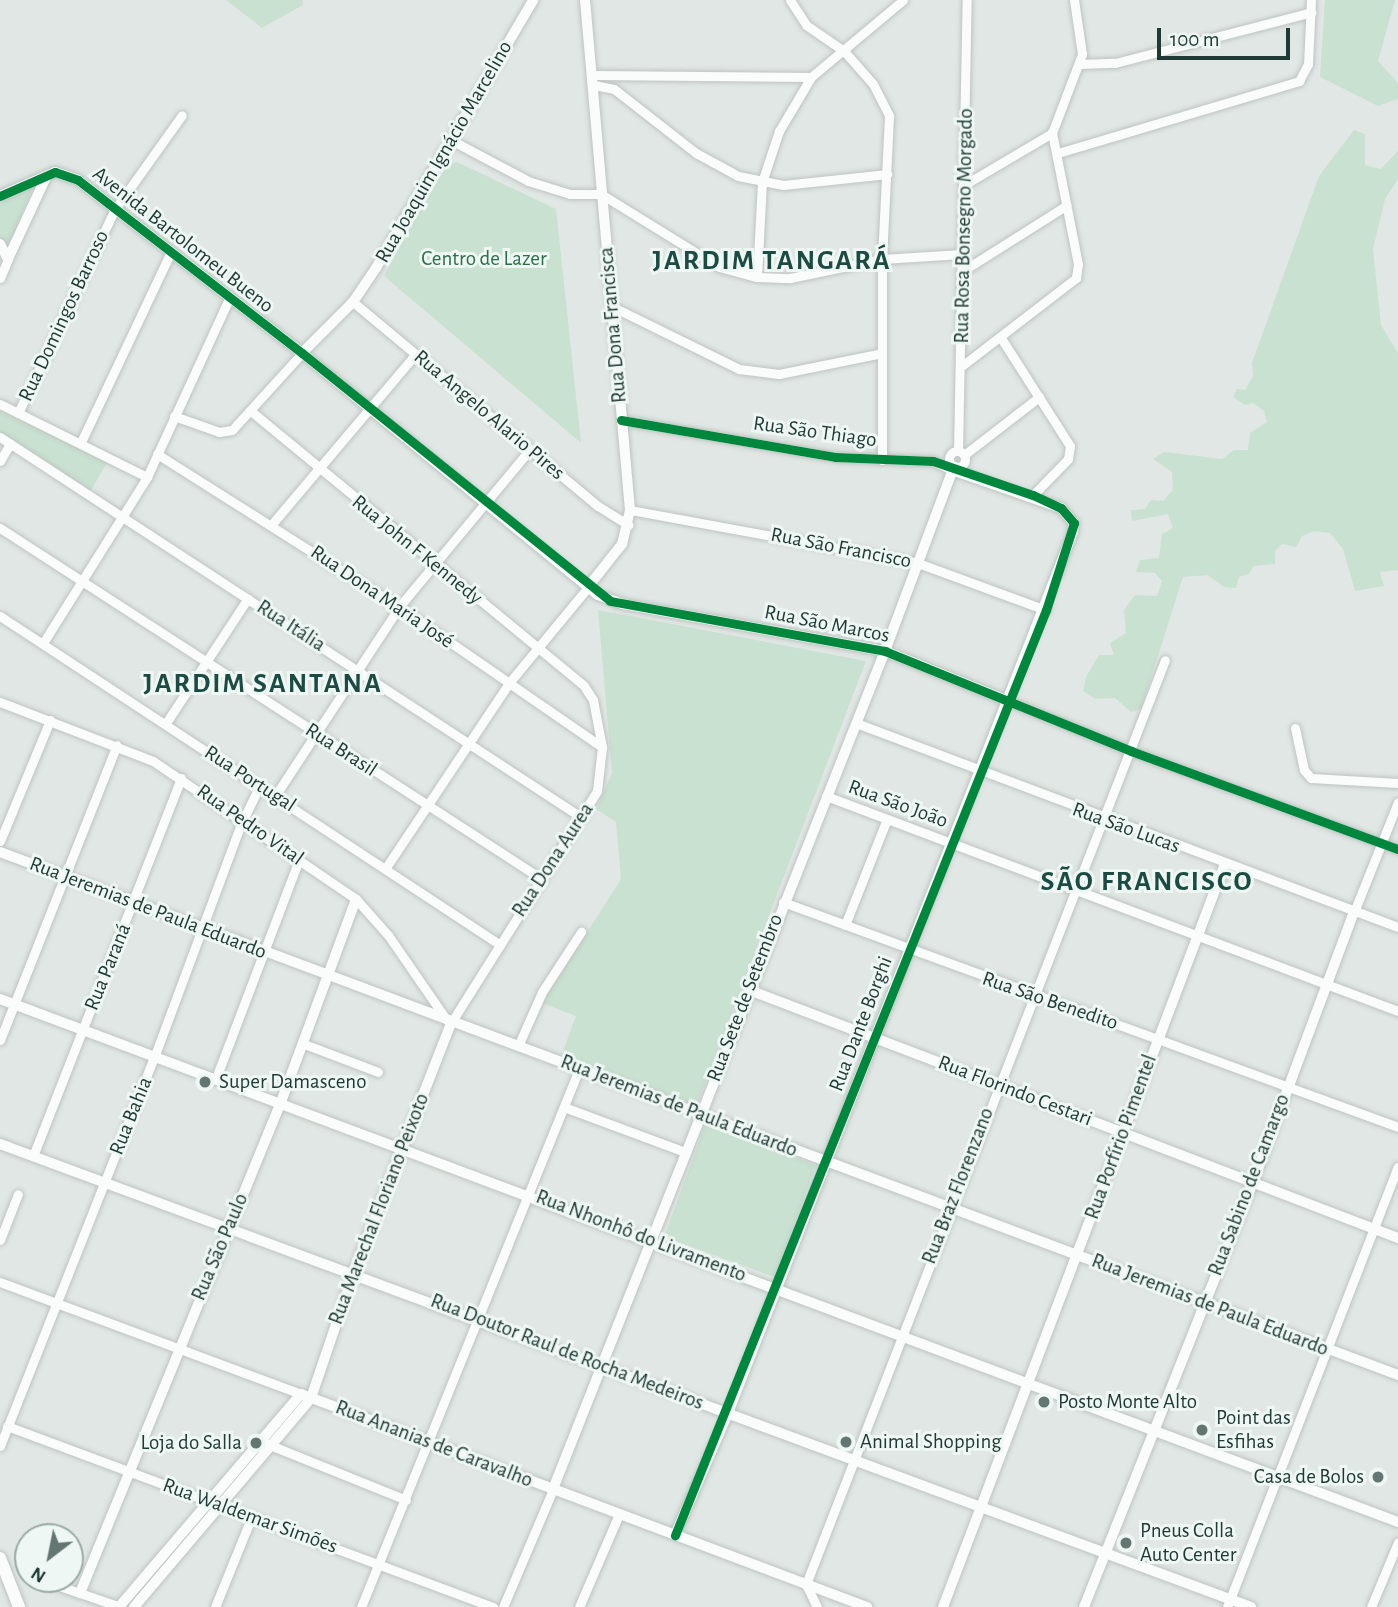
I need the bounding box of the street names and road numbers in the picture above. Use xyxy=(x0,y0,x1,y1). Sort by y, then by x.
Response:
street label: Rua Joaquim Ignácio Marcelino xyxy=(370,36,518,268)
street label: Rua Rosa Bonsegno Morgado xyxy=(949,108,979,344)
street label: Avenida Bartolomeu Bueno xyxy=(87,161,279,319)
street label: Rua Domingos Barroso xyxy=(13,226,115,406)
street label: Rua Dona Francisca xyxy=(594,246,632,404)
street label: Rua Angelo Alario Pires xyxy=(408,344,570,486)
street label: Rua São Thiago xyxy=(752,411,878,453)
street label: Rua John F Kennedy xyxy=(347,490,487,610)
street label: Rua São Francisco xyxy=(769,522,913,574)
street label: Rua Dona Maria José xyxy=(306,540,458,654)
street label: Rua Itália xyxy=(252,594,330,658)
street label: Rua São Marcos xyxy=(762,600,892,648)
street label: Rua Brasil xyxy=(300,718,382,782)
street label: Rua Portugal xyxy=(199,740,301,818)
street label: Rua São João xyxy=(845,774,951,834)
street label: Rua Pedro Vital xyxy=(192,779,308,871)
street label: Rua São Lucas xyxy=(1069,797,1183,859)
street label: Rua Dona Aurea xyxy=(507,798,599,922)
street label: Rua Jeremias de Paula Eduardo xyxy=(26,851,270,965)
street label: Rua Sete de Setembro xyxy=(701,911,789,1085)
street label: Rua Paraná xyxy=(79,920,137,1014)
street label: Rua Dante Borghi xyxy=(824,953,898,1095)
street label: Rua São Benedito xyxy=(979,966,1121,1036)
street label: Rua Jeremias de Paula Eduardo xyxy=(557,1049,801,1163)
street label: Rua Florindo Cestari xyxy=(934,1050,1096,1132)
street label: Rua Porfírio Pimentel xyxy=(1079,1051,1163,1223)
street label: Rua Bahia xyxy=(104,1073,158,1159)
street label: Rua Marechal Floriano Peixoto xyxy=(323,1090,435,1328)
street label: Rua Sabino de Camargo xyxy=(1203,1090,1295,1280)
street label: Rua Braz Florenzano xyxy=(917,1104,999,1268)
street label: Rua Nhonhô do Livramento xyxy=(532,1184,750,1288)
street label: Rua São Paulo xyxy=(186,1189,254,1305)
street label: Rua Jeremias de Paula Eduardo xyxy=(1088,1248,1332,1362)
street label: Rua Doutor Raul de Rocha Medeiros xyxy=(427,1288,707,1416)
street label: Rua Ananias de Caravalho xyxy=(332,1395,536,1493)
street label: Rua Waldemar Simões xyxy=(159,1473,341,1559)

